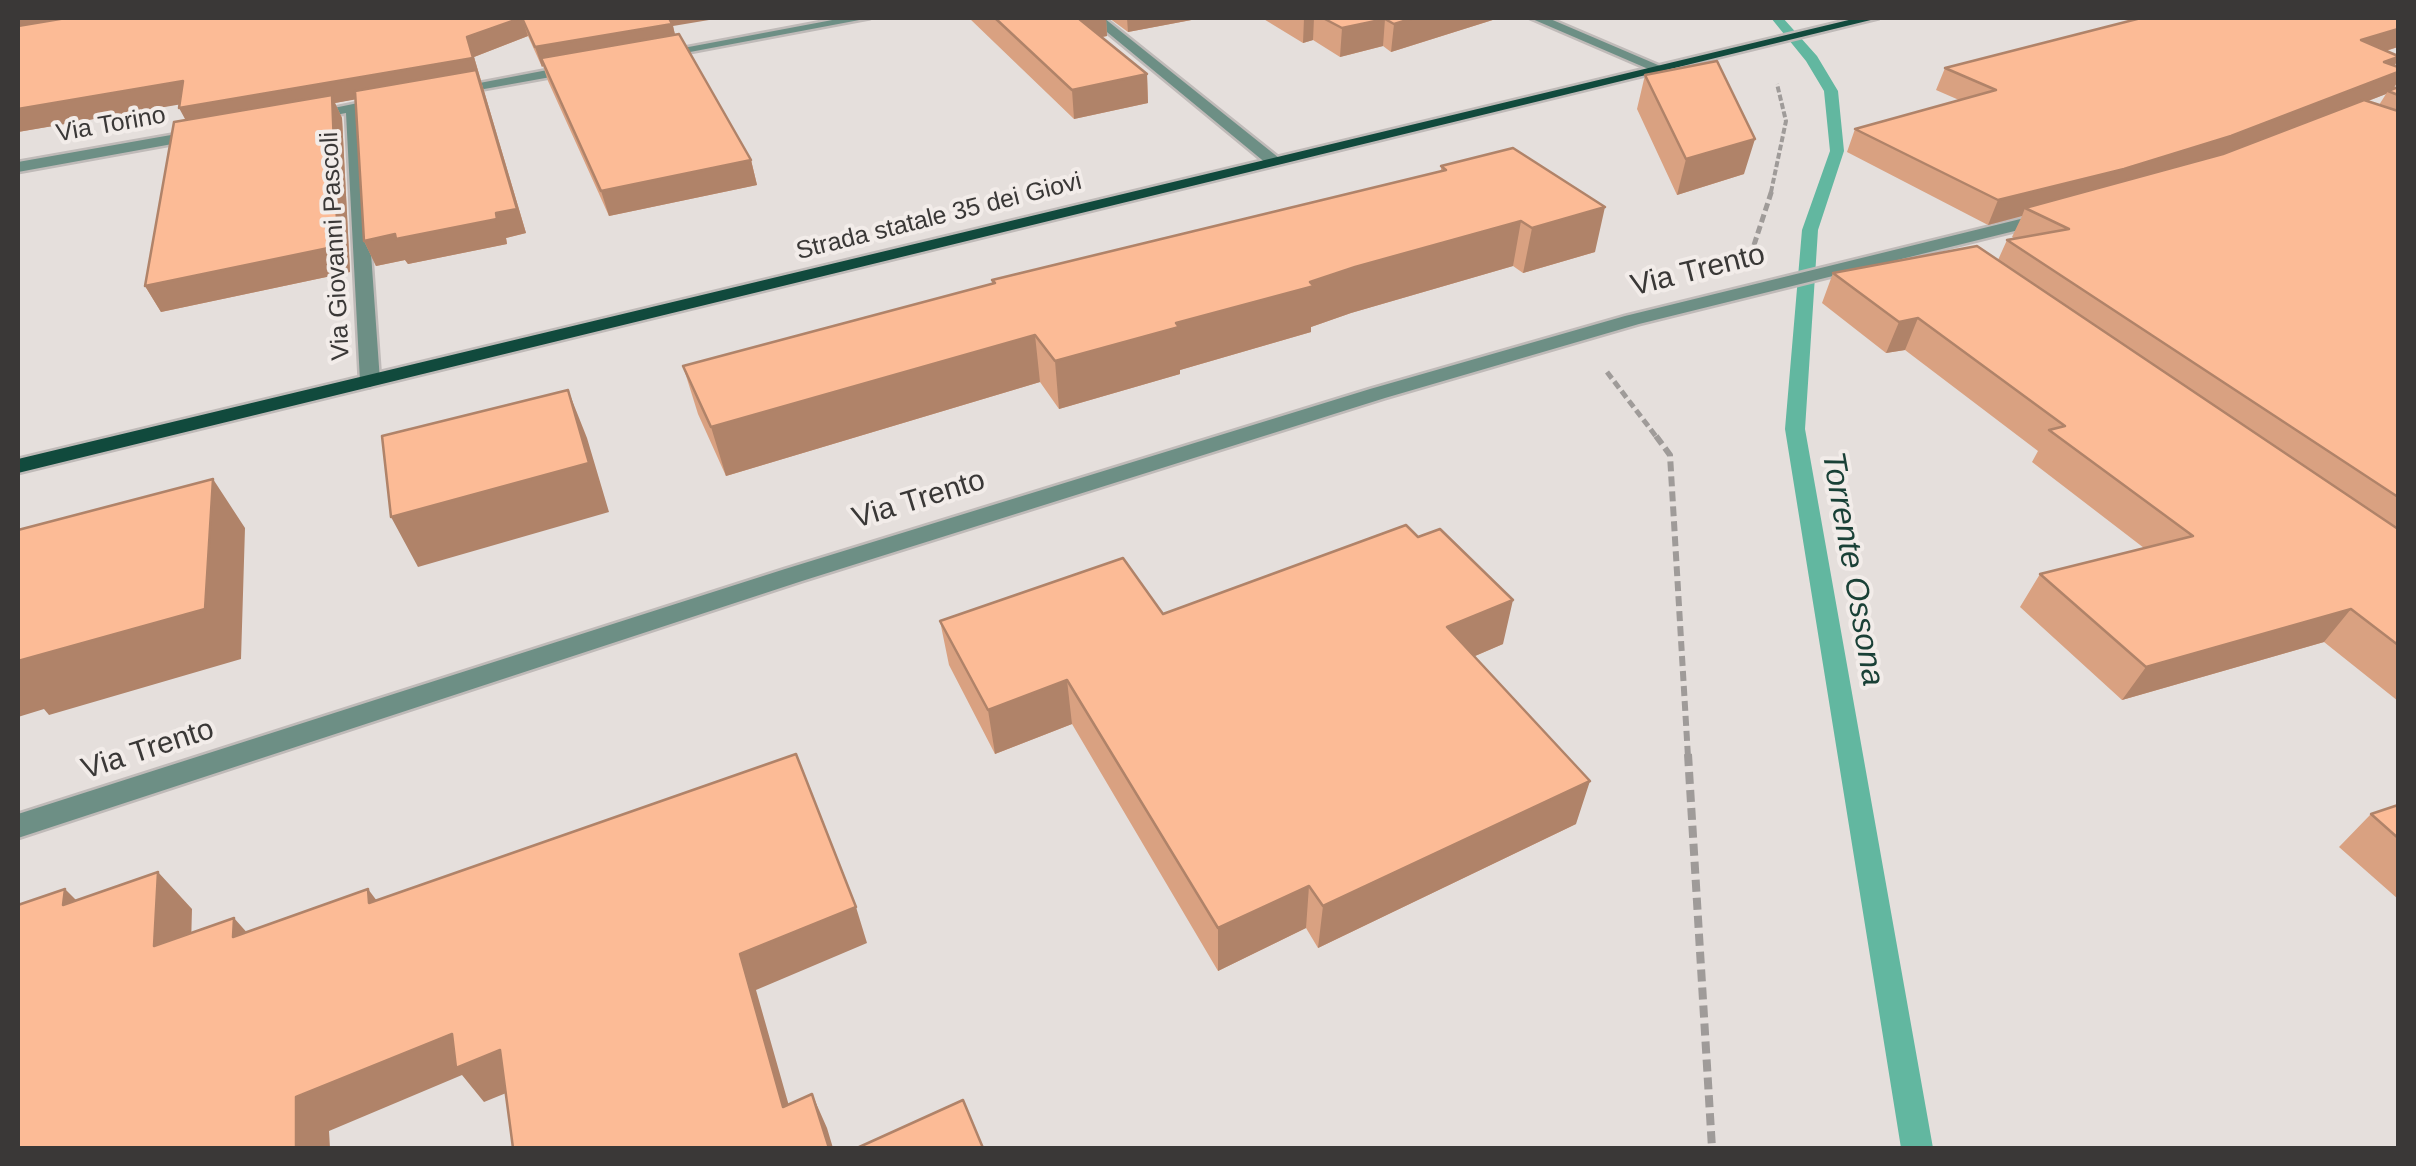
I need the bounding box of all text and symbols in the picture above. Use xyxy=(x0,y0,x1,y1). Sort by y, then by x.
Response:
street label: Via Torino xyxy=(54,101,168,149)
street label: Via Giovanni Pascoli xyxy=(315,131,357,361)
street label: Strada statale 35 dei Giovi xyxy=(793,167,1085,267)
street label: Via Trento xyxy=(1627,237,1769,305)
water label: Torrente Ossona xyxy=(1812,449,1892,689)
street label: Via Trento xyxy=(848,463,990,537)
street label: Via Trento xyxy=(77,712,219,788)

